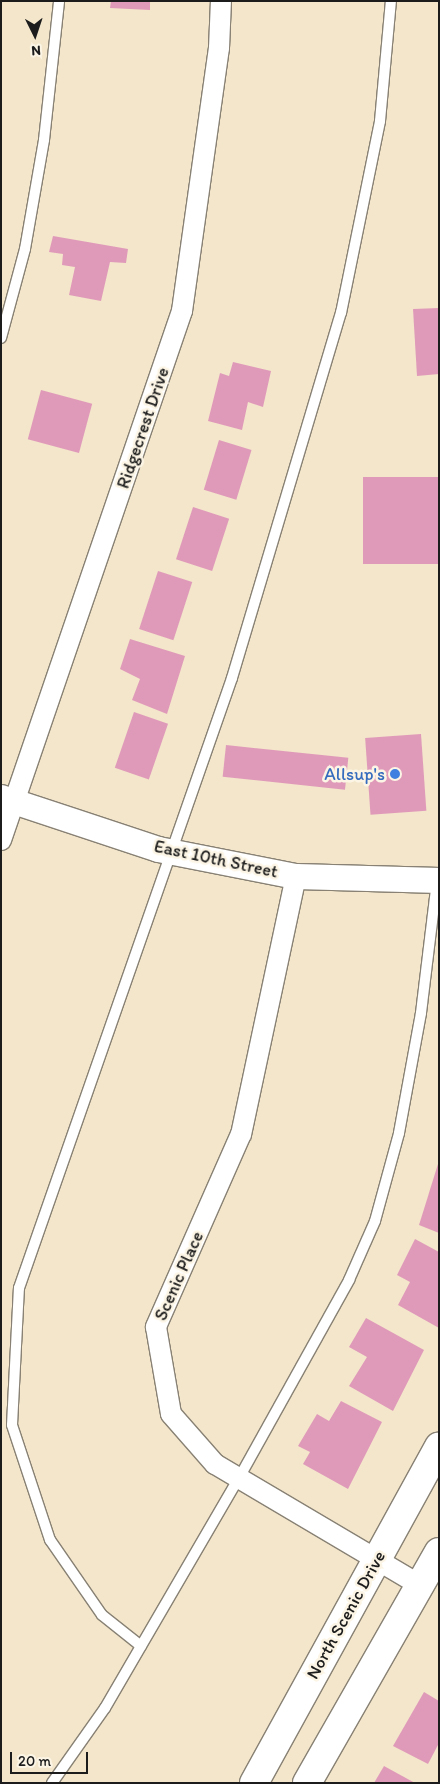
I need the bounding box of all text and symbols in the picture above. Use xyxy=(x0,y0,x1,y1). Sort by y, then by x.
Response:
north arrow xyxy=(10,10,60,60)
text: N xyxy=(31,42,41,59)
street label: Ridgecrest Drive xyxy=(112,365,174,491)
place label: Allsup's xyxy=(324,763,385,785)
marker: Allsup's xyxy=(389,768,401,780)
street label: East 10th Street xyxy=(153,835,279,883)
street label: Scenic Place xyxy=(150,1228,208,1324)
street label: North Scenic Drive xyxy=(302,1547,390,1683)
scale bar xyxy=(12,1742,90,1774)
text: 20 m xyxy=(18,1752,51,1770)

